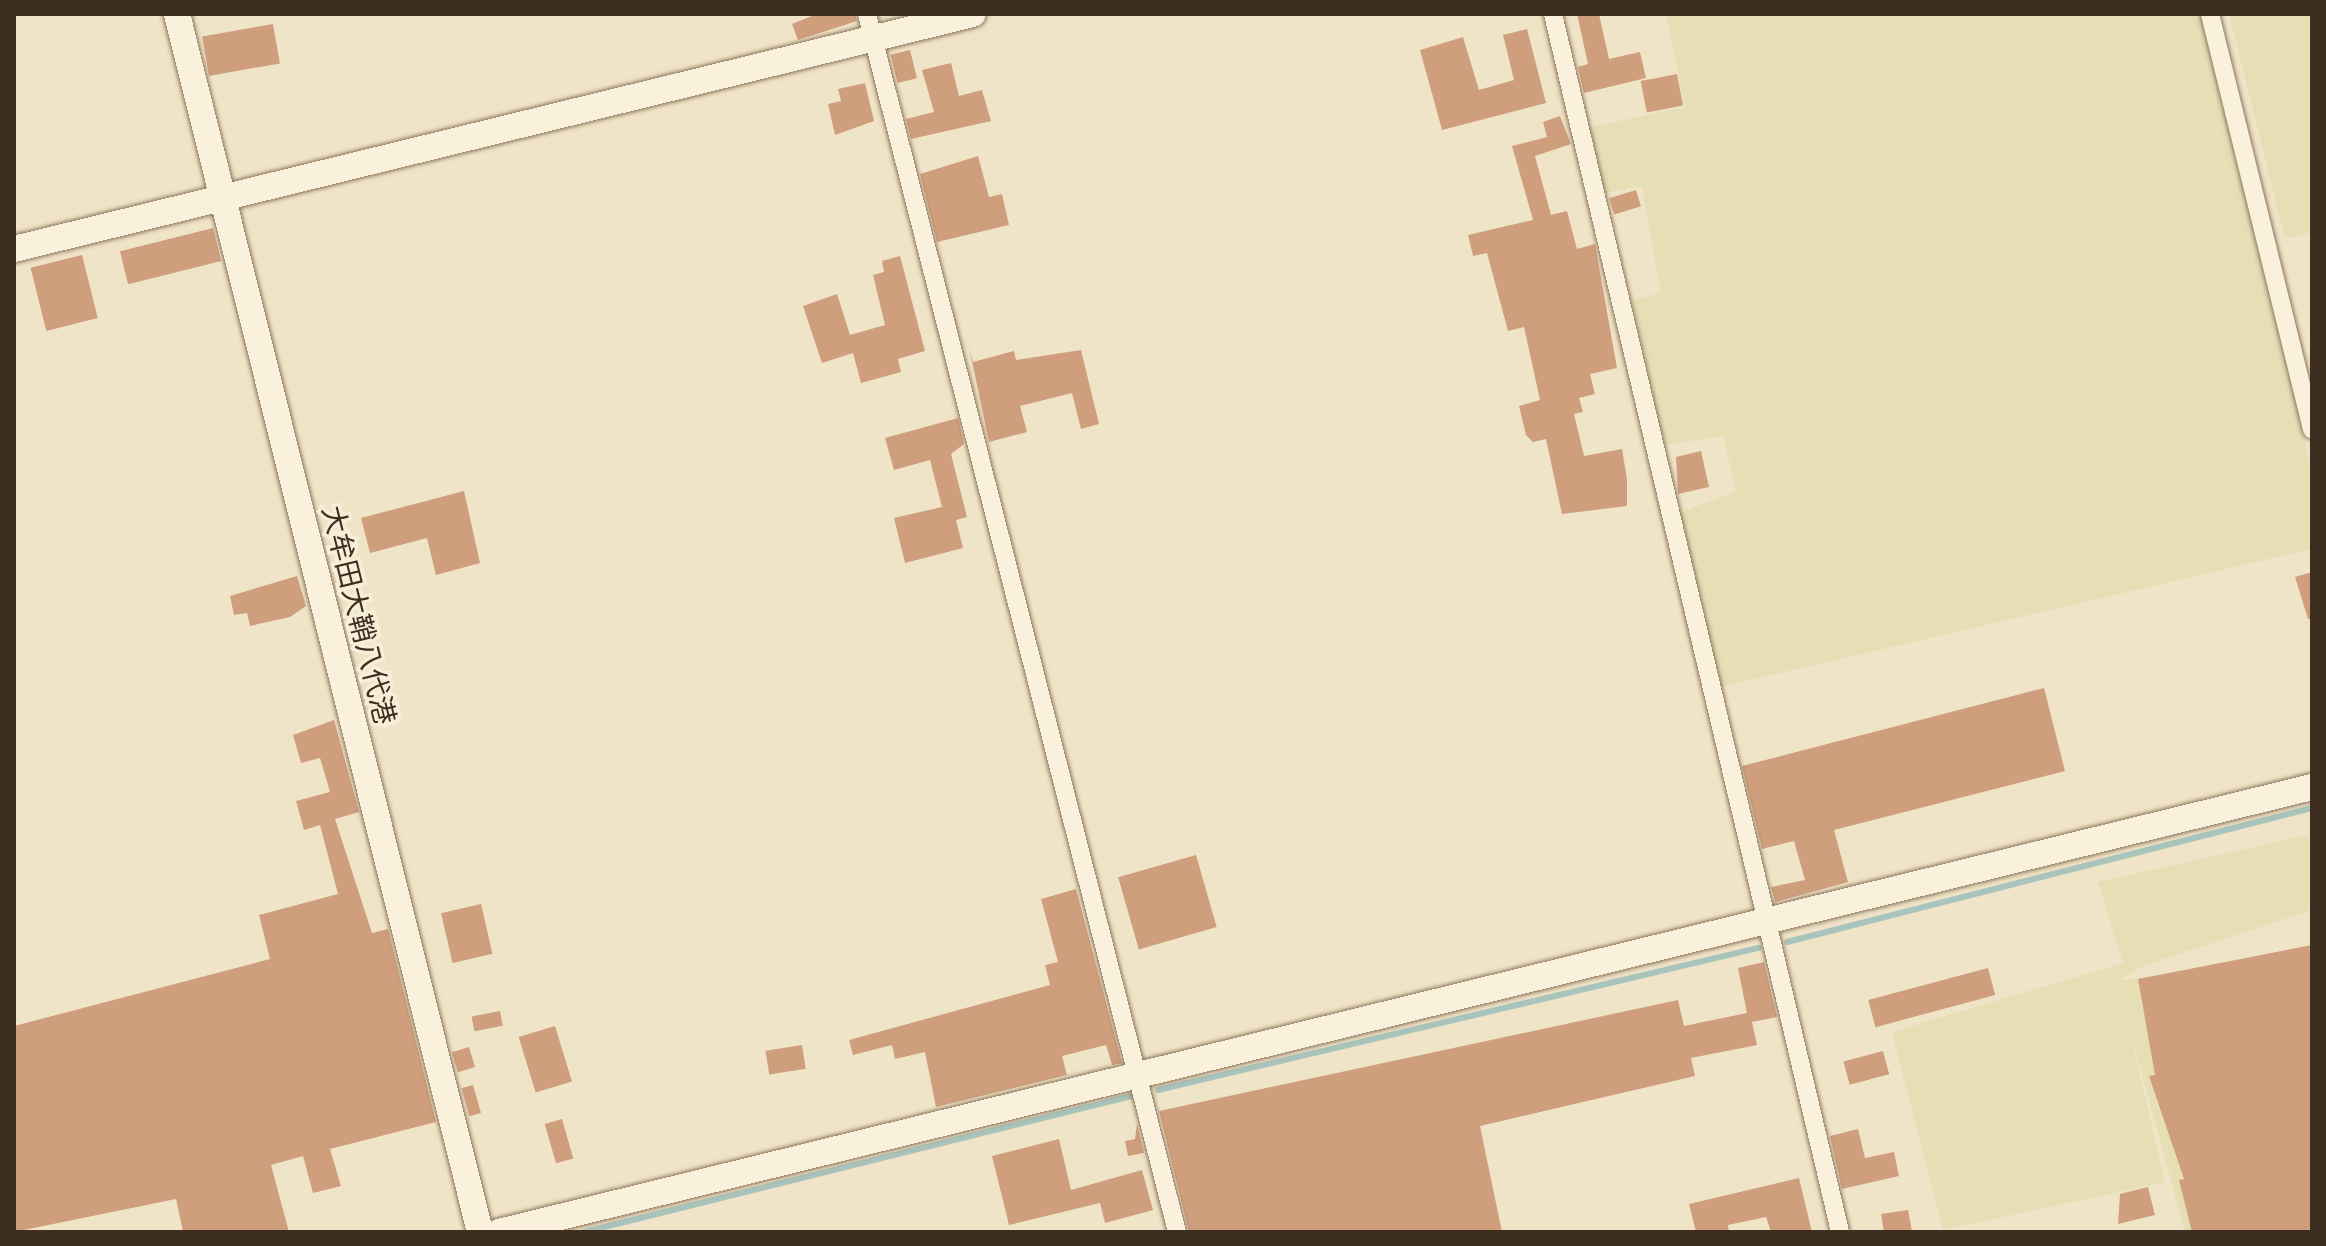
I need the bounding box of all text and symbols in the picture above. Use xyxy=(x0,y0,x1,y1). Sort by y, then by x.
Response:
street label: 大牟田大鞘八代港 xyxy=(315,502,401,728)

